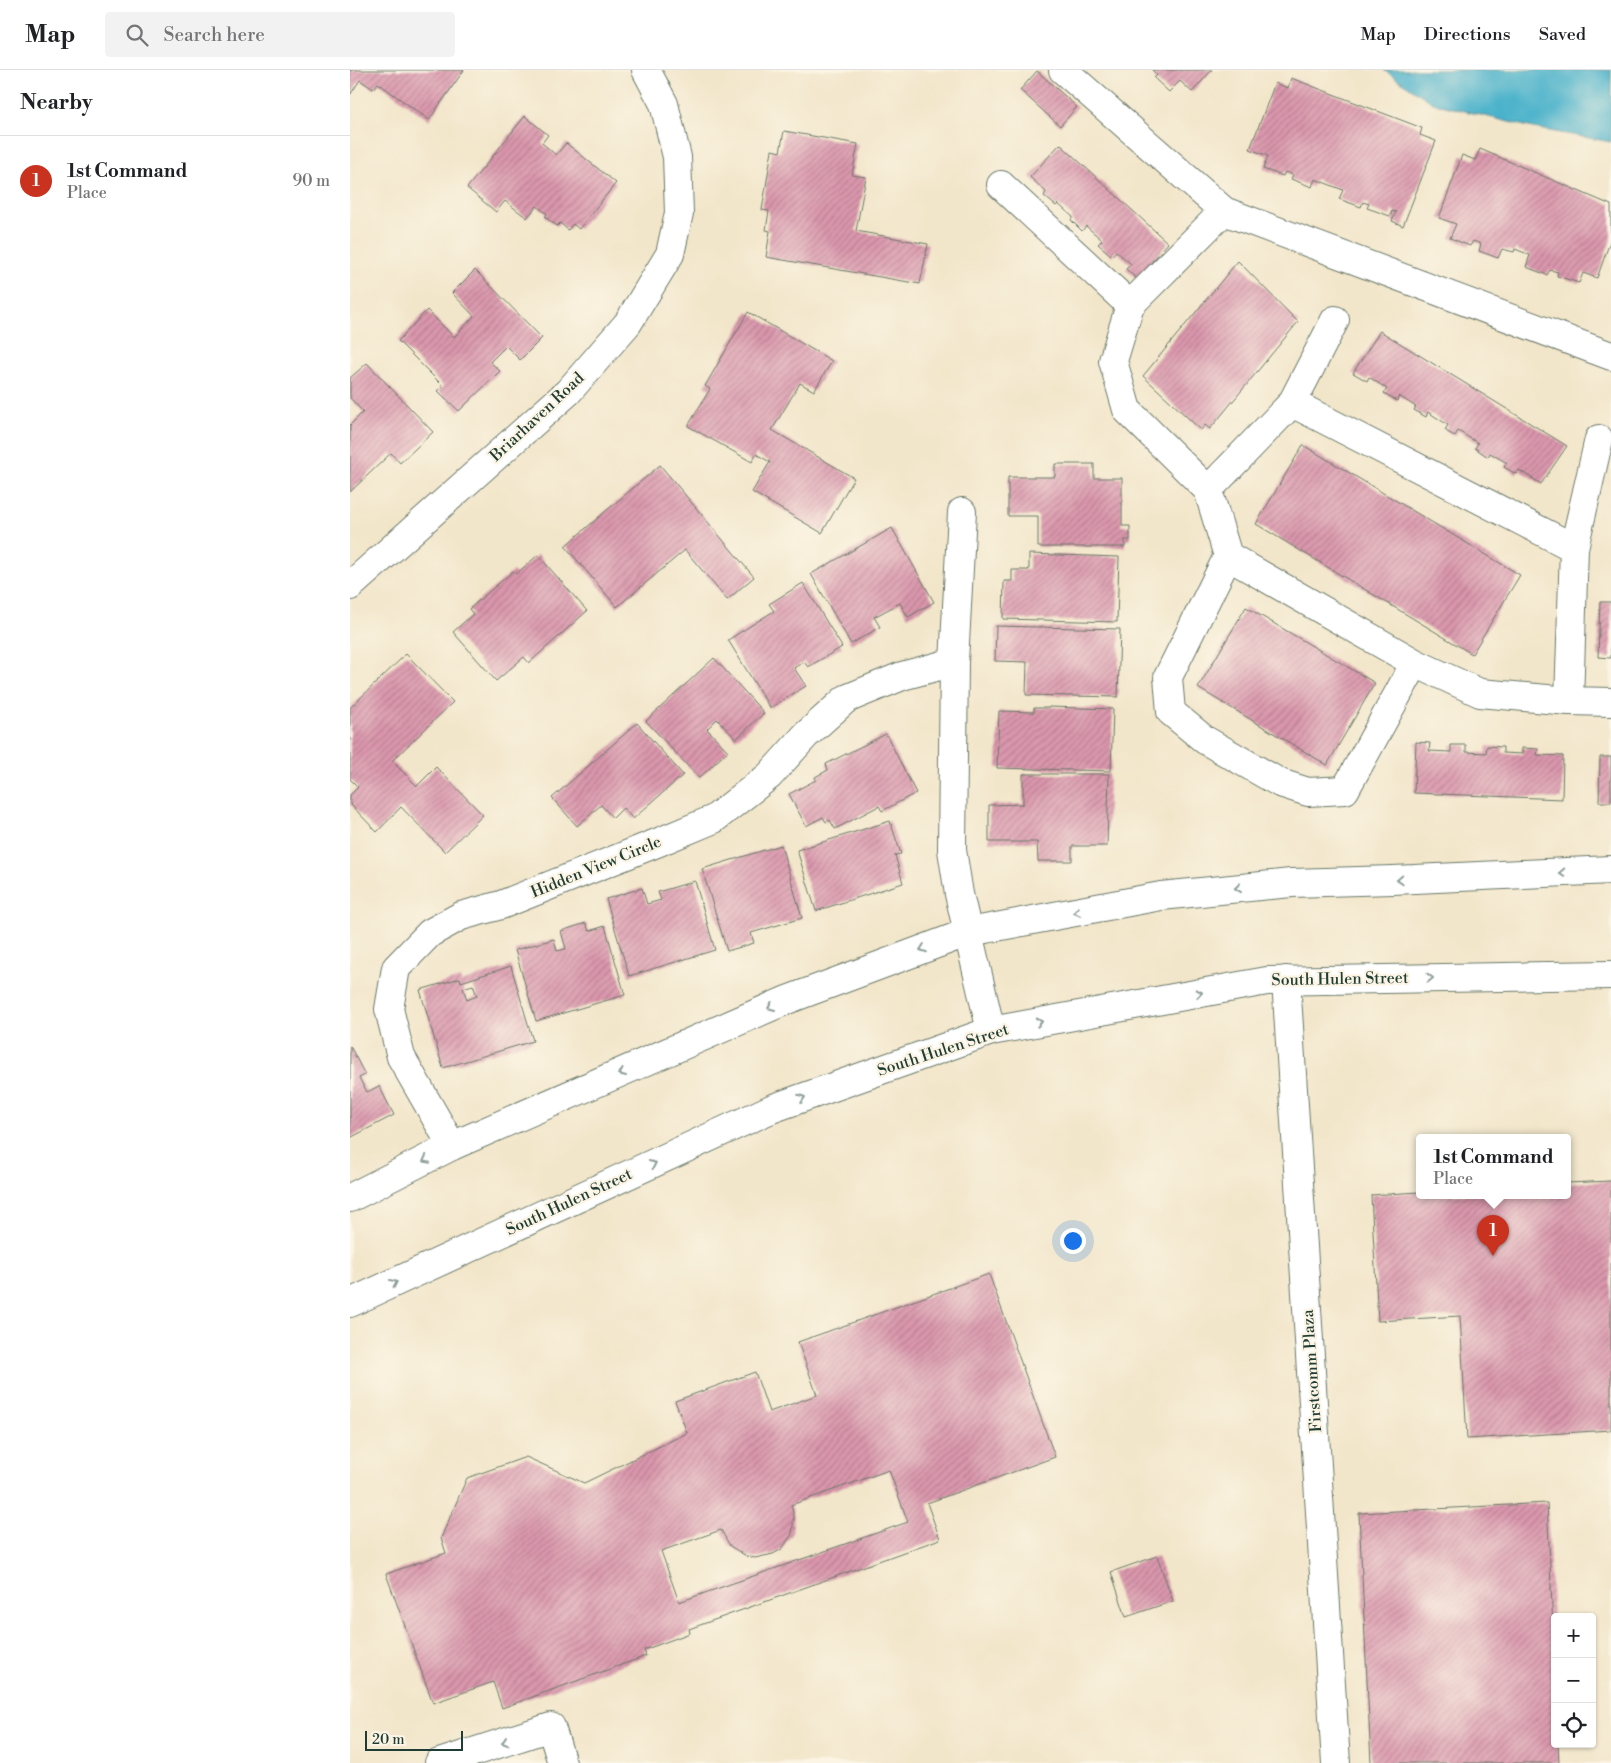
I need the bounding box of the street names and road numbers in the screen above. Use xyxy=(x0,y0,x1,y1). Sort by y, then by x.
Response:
street label: Briarhaven Road xyxy=(485,368,588,467)
street label: Hidden View Circle xyxy=(528,832,664,902)
street label: South Hulen Street xyxy=(1271,968,1409,990)
street label: South Hulen Street xyxy=(875,1019,1012,1081)
street label: South Hulen Street xyxy=(503,1164,636,1240)
street label: Firstcomm Plaza xyxy=(1298,1308,1326,1433)

